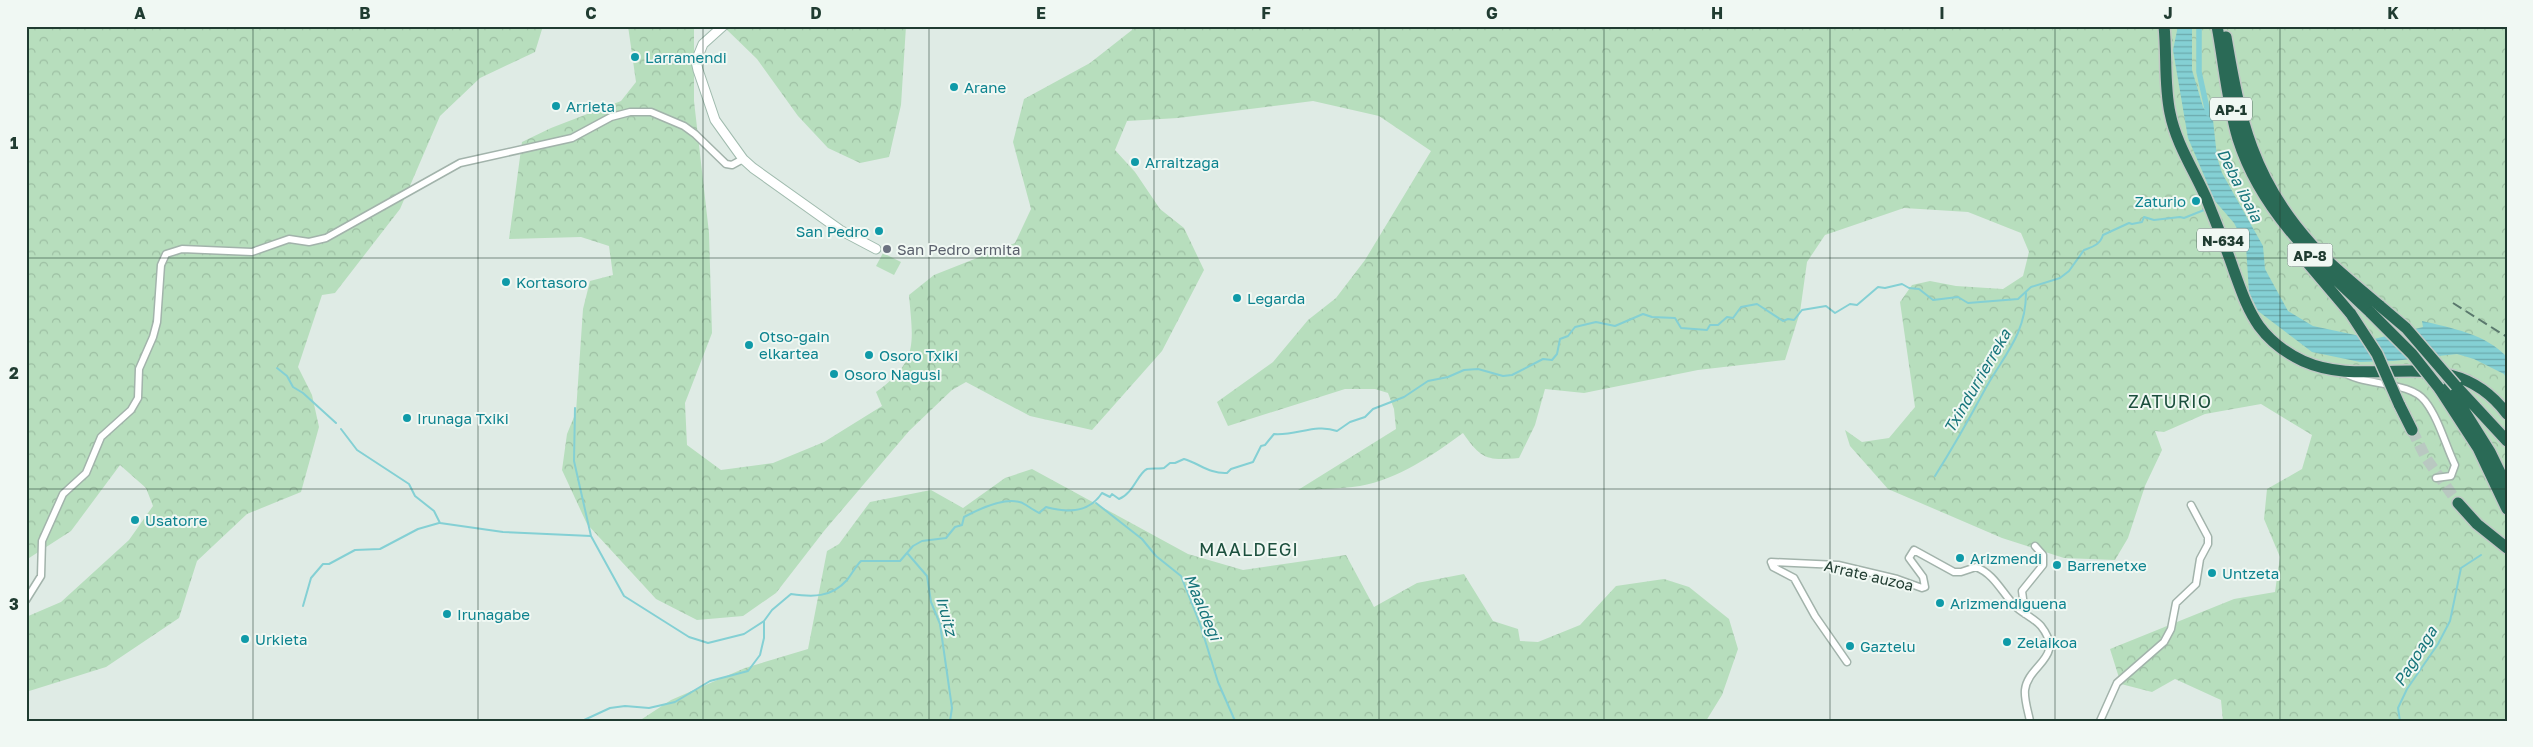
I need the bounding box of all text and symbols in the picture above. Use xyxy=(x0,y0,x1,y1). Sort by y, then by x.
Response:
text: A xyxy=(134,3,146,23)
text: B xyxy=(359,3,371,23)
text: C xyxy=(585,3,597,23)
text: D xyxy=(810,3,822,23)
text: E xyxy=(1036,3,1046,23)
text: F xyxy=(1261,3,1271,23)
text: G xyxy=(1486,3,1498,23)
text: H xyxy=(1711,3,1723,23)
text: I xyxy=(1939,3,1945,23)
text: J xyxy=(2163,3,2173,23)
text: K xyxy=(2387,3,2399,23)
place label: Larramendi xyxy=(645,48,727,66)
marker: Larramendi xyxy=(629,51,641,63)
place label: Arane xyxy=(964,78,1006,96)
marker: Arane xyxy=(948,81,960,93)
place label: Arrieta xyxy=(566,97,615,115)
road number: AP-1 xyxy=(2210,98,2252,120)
marker: Arrieta xyxy=(550,100,562,112)
text: 1 xyxy=(10,133,18,153)
water label: Deba ibaia xyxy=(2213,145,2267,226)
place label: Arraitzaga xyxy=(1145,153,1219,171)
marker: Arraitzaga xyxy=(1129,156,1141,168)
place label: Zaturio xyxy=(2135,192,2186,210)
marker: Zaturio xyxy=(2190,195,2202,207)
place label: San Pedro xyxy=(796,222,869,240)
marker: San Pedro xyxy=(873,225,885,237)
road number: N-634 xyxy=(2197,228,2249,252)
place label: San Pedro ermita xyxy=(897,240,1020,258)
marker: San Pedro ermita xyxy=(881,243,893,255)
road number: AP-8 xyxy=(2288,244,2332,266)
place label: Kortasoro xyxy=(516,273,587,291)
marker: Kortasoro xyxy=(500,276,512,288)
place label: Legarda xyxy=(1247,289,1305,307)
marker: Legarda xyxy=(1231,292,1243,304)
water label: Txindurrierreka xyxy=(1939,325,2015,437)
place label: Otso-gain elkartea xyxy=(759,327,830,362)
marker: Otso-gain elkartea xyxy=(743,339,755,351)
place label: Osoro Txiki xyxy=(879,346,958,364)
marker: Osoro Txiki xyxy=(863,349,875,361)
text: 2 xyxy=(9,363,19,383)
place label: Osoro Nagusi xyxy=(844,365,941,383)
marker: Osoro Nagusi xyxy=(828,368,840,380)
district label: ZATURIO xyxy=(2128,390,2212,412)
place label: Irunaga Txiki xyxy=(417,409,509,427)
marker: Irunaga Txiki xyxy=(401,412,413,424)
place label: Usatorre xyxy=(145,511,208,529)
marker: Usatorre xyxy=(129,514,141,526)
district label: MAALDEGI xyxy=(1199,538,1299,560)
place label: Arizmendi xyxy=(1970,549,2042,567)
marker: Arizmendi xyxy=(1954,552,1966,564)
street label: Arrate auzoa xyxy=(1823,556,1915,594)
place label: Barrenetxe xyxy=(2067,556,2147,574)
marker: Barrenetxe xyxy=(2051,559,2063,571)
place label: Untzeta xyxy=(2222,564,2279,582)
marker: Untzeta xyxy=(2206,567,2218,579)
water label: Maaldegi xyxy=(1180,571,1227,645)
text: 3 xyxy=(9,594,19,614)
water label: Iruitz xyxy=(932,594,962,640)
place label: Arizmendiguena xyxy=(1950,594,2067,612)
marker: Arizmendiguena xyxy=(1934,597,1946,609)
place label: Irunagabe xyxy=(457,605,530,623)
marker: Irunagabe xyxy=(441,608,453,620)
water label: Pagoaga xyxy=(2389,622,2442,690)
place label: Urkieta xyxy=(255,630,307,648)
marker: Urkieta xyxy=(239,633,251,645)
place label: Zelaikoa xyxy=(2017,633,2077,651)
marker: Zelaikoa xyxy=(2001,636,2013,648)
place label: Gaztelu xyxy=(1860,637,1916,655)
marker: Gaztelu xyxy=(1844,640,1856,652)

